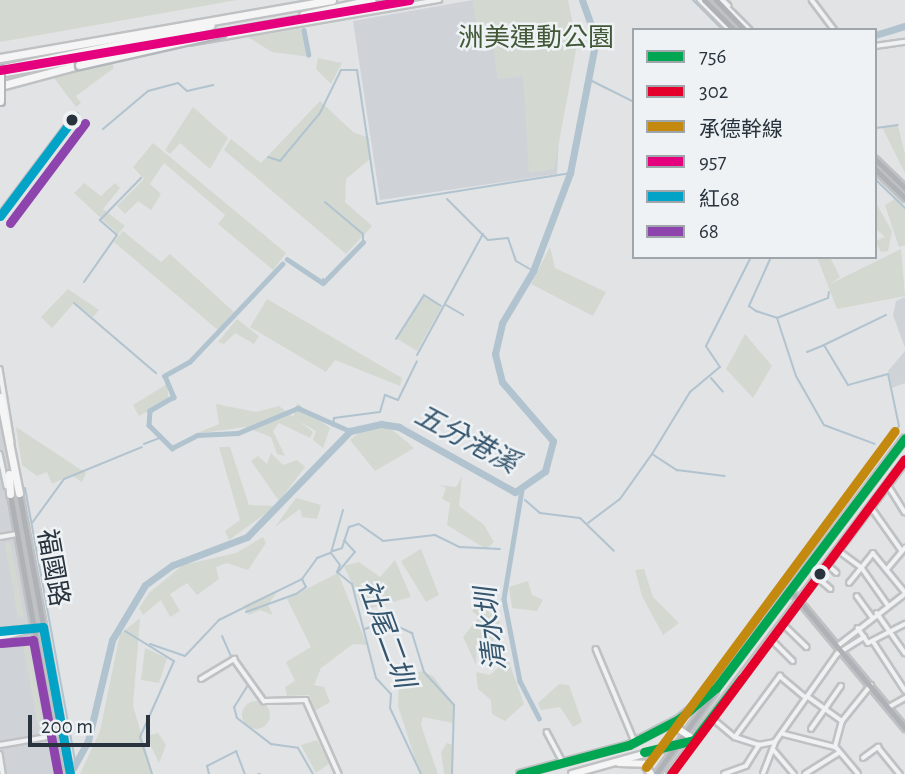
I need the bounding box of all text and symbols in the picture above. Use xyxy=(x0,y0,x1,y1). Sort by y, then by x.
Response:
park label: 洲美運動公園 xyxy=(458,23,614,55)
legend xyxy=(632,28,877,259)
text: 756 xyxy=(699,46,726,67)
text: 302 xyxy=(699,81,728,102)
unlabelled marker xyxy=(65,113,79,127)
text: 承德幹線 xyxy=(699,119,783,140)
text: 957 xyxy=(699,151,726,172)
text: 紅68 xyxy=(699,189,740,210)
text: 68 xyxy=(699,221,719,242)
water label: 五分港溪 xyxy=(409,399,523,481)
street label: 福國路 xyxy=(30,527,74,609)
unlabelled marker xyxy=(813,567,827,581)
water label: 社尾二圳 xyxy=(350,576,420,692)
water label: 清水圳 xyxy=(470,585,514,673)
scale bar xyxy=(32,700,154,744)
text: 200 m xyxy=(41,716,93,737)

